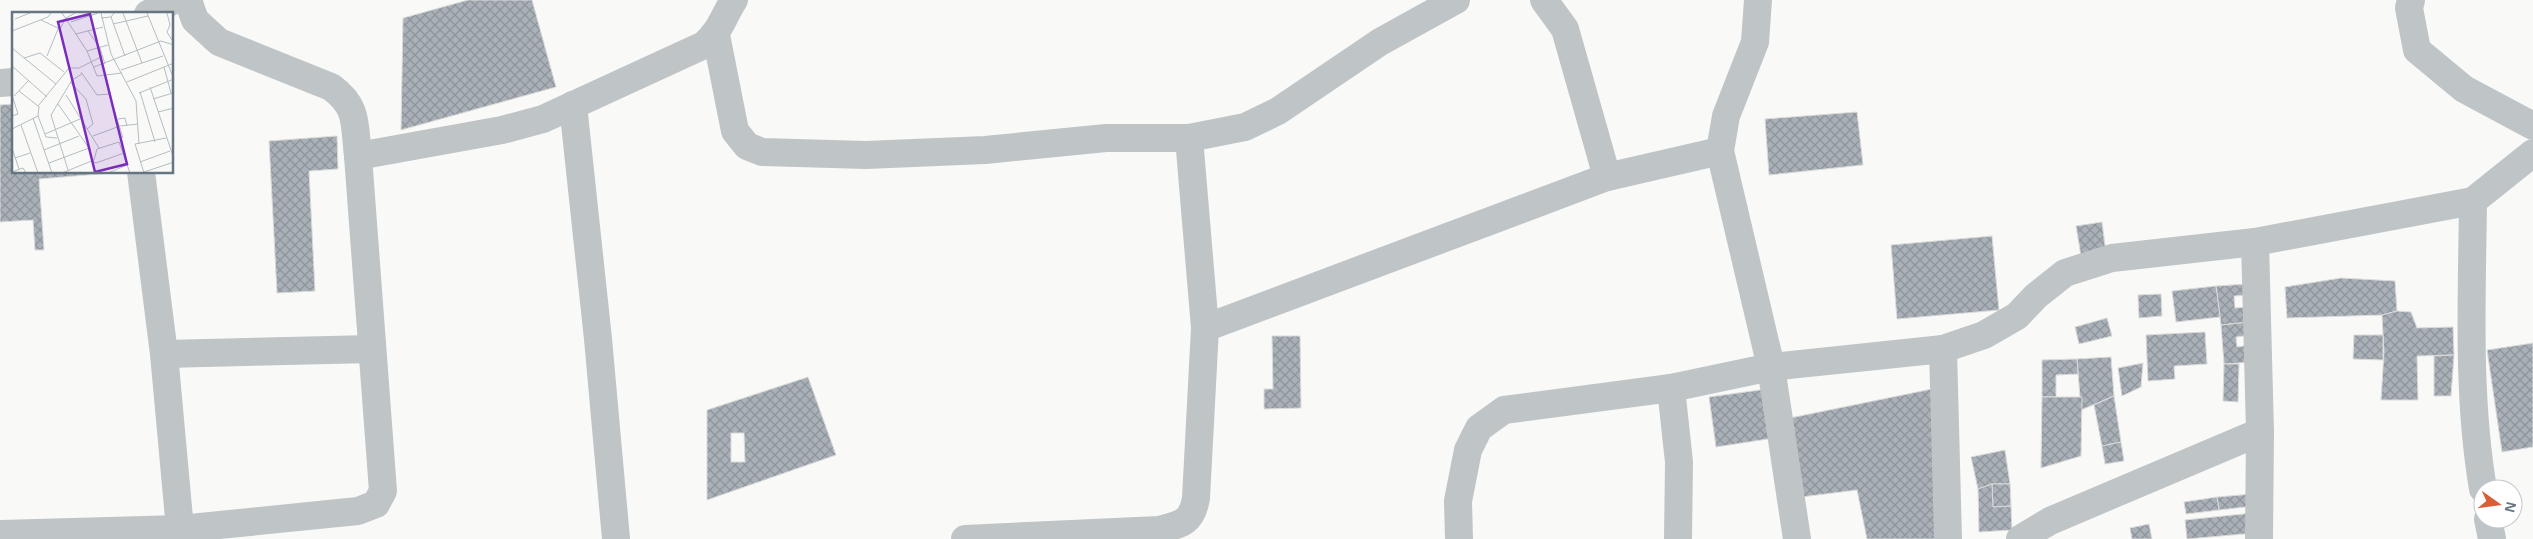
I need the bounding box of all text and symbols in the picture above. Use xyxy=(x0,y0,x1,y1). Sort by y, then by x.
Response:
inset map xyxy=(12,12,174,174)
north arrow xyxy=(2473,479,2523,529)
text: N xyxy=(2502,500,2520,514)

